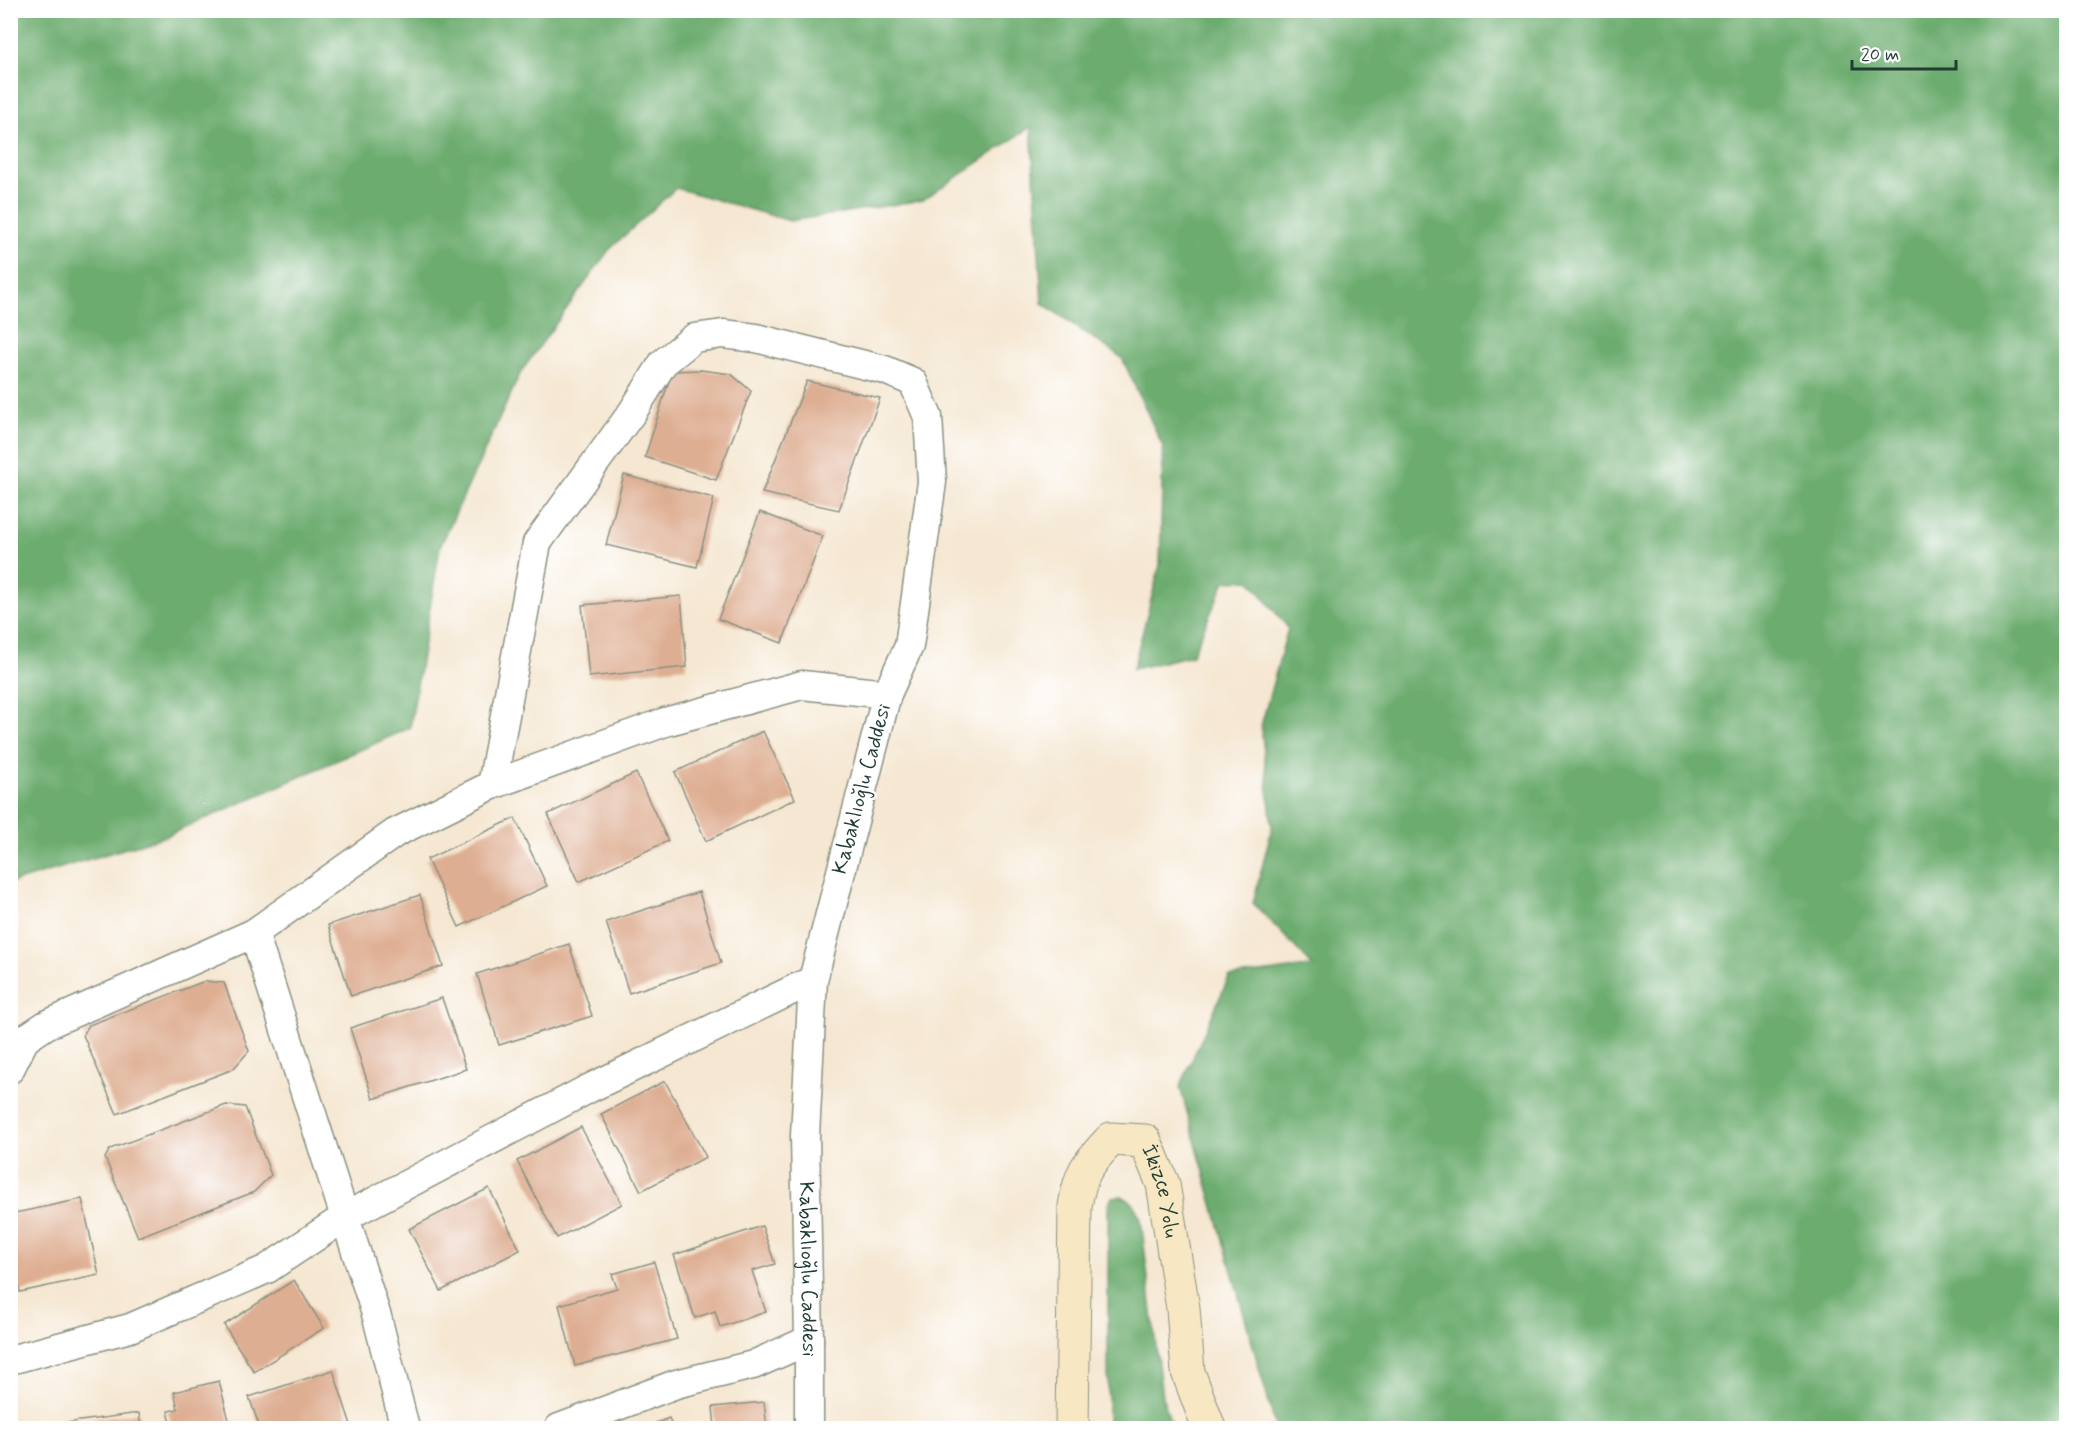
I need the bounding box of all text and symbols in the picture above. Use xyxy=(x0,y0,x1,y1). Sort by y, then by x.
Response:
scale bar xyxy=(1852,33,1956,71)
text: 20 m xyxy=(1861,43,1899,67)
street label: Kabaklıoğlu Caddesi xyxy=(826,700,898,877)
street label: İkizce Yolu xyxy=(1134,1140,1185,1240)
street label: Kabaklıoğlu Caddesi xyxy=(792,1181,823,1357)

